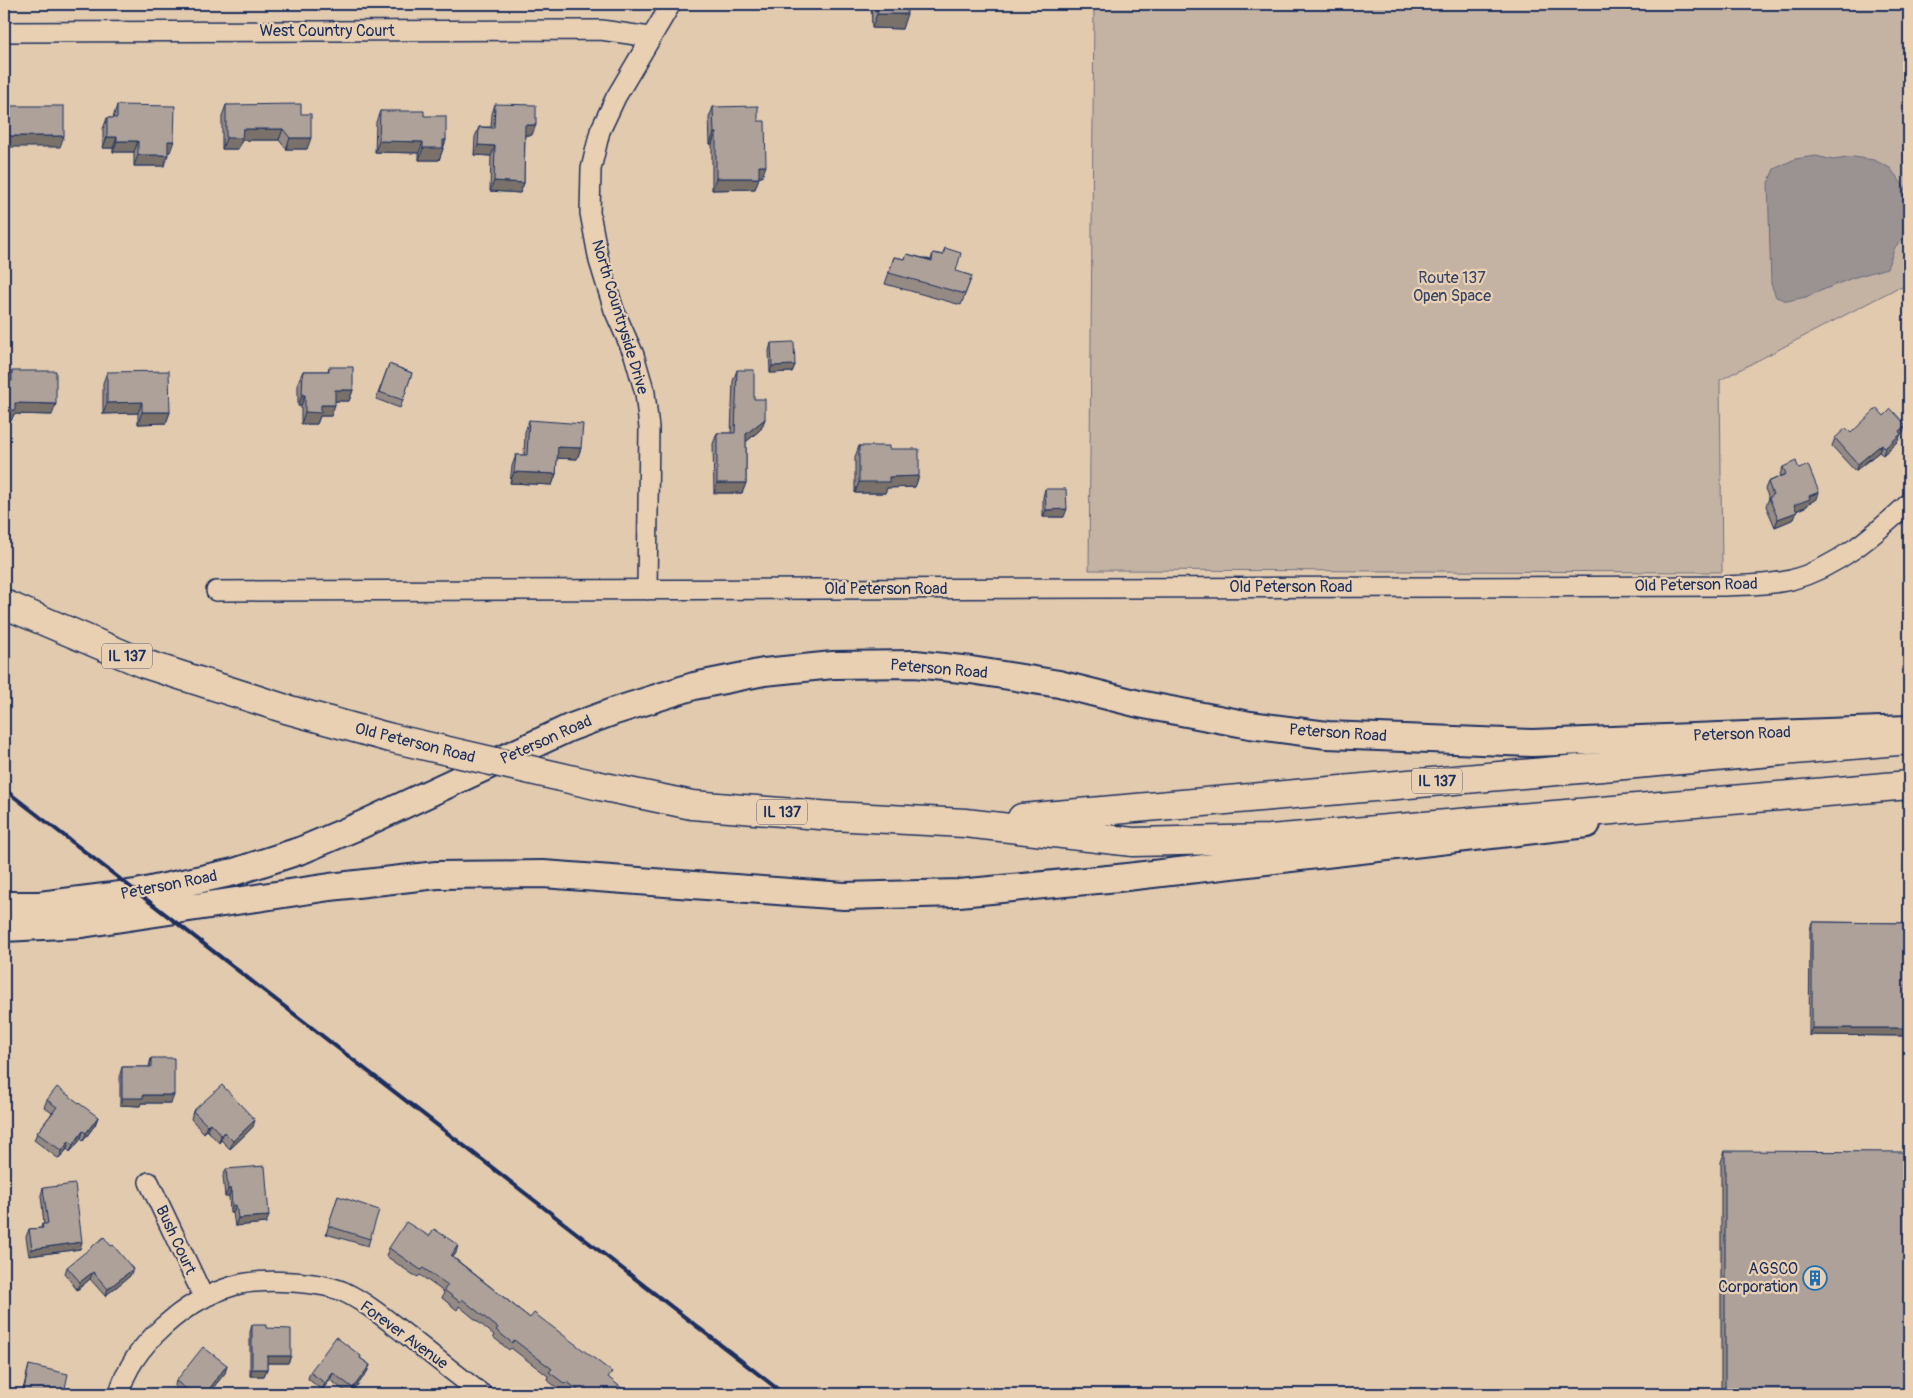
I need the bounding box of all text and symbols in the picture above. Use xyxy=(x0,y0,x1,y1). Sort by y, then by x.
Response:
street label: West Country Court xyxy=(259,21,395,41)
street label: North Countryside Drive xyxy=(587,237,653,397)
park label: Route 137 Open Space xyxy=(1413,268,1491,306)
street label: Old Peterson Road xyxy=(1634,574,1758,596)
street label: Old Peterson Road xyxy=(1229,577,1353,597)
street label: Old Peterson Road xyxy=(824,579,948,599)
road number: IL 137 xyxy=(102,644,152,668)
street label: Peterson Road xyxy=(889,655,989,683)
street label: Peterson Road xyxy=(497,711,595,769)
street label: Old Peterson Road xyxy=(353,718,477,768)
street label: Peterson Road xyxy=(1288,720,1388,746)
street label: Peterson Road xyxy=(1693,722,1791,746)
road number: IL 137 xyxy=(1412,768,1462,794)
road number: IL 137 xyxy=(757,800,807,824)
street label: Peterson Road xyxy=(119,866,219,904)
street label: Bush Court xyxy=(151,1202,201,1278)
place label: AGSCO Corporation xyxy=(1718,1259,1798,1297)
building icon: AGSCO Corporation xyxy=(1802,1265,1828,1291)
street label: Forever Avenue xyxy=(356,1296,452,1374)

